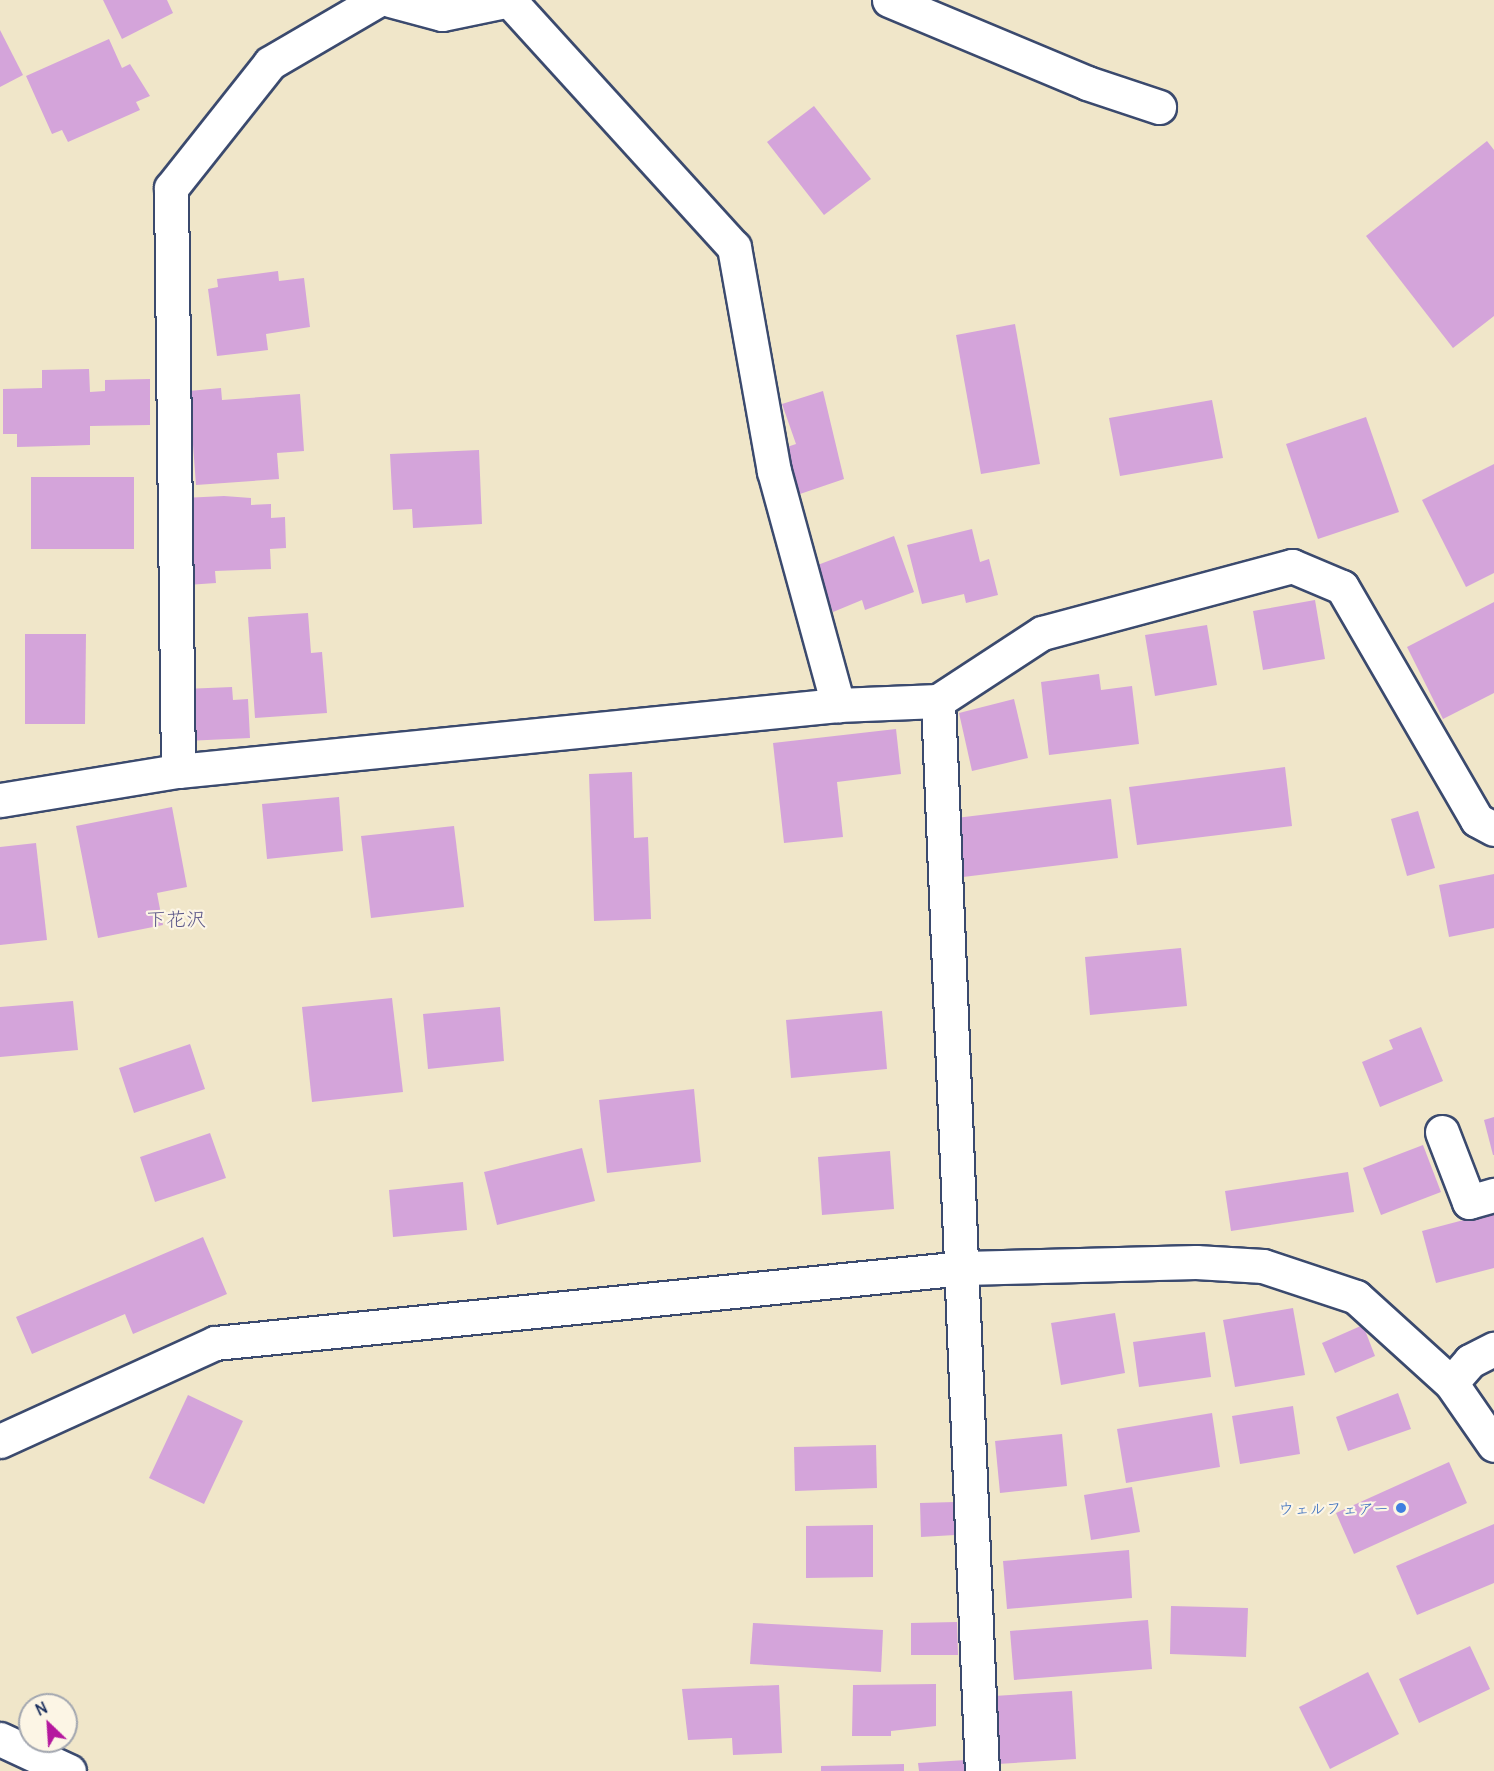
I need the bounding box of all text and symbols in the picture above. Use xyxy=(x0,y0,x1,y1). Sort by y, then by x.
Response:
district label: 下花沢 xyxy=(146,906,206,930)
place label: ウェルフェアー xyxy=(1278,1498,1389,1518)
marker: ウェルフェアー xyxy=(1394,1501,1408,1515)
north arrow xyxy=(18,1693,78,1753)
text: N xyxy=(32,1697,50,1720)

